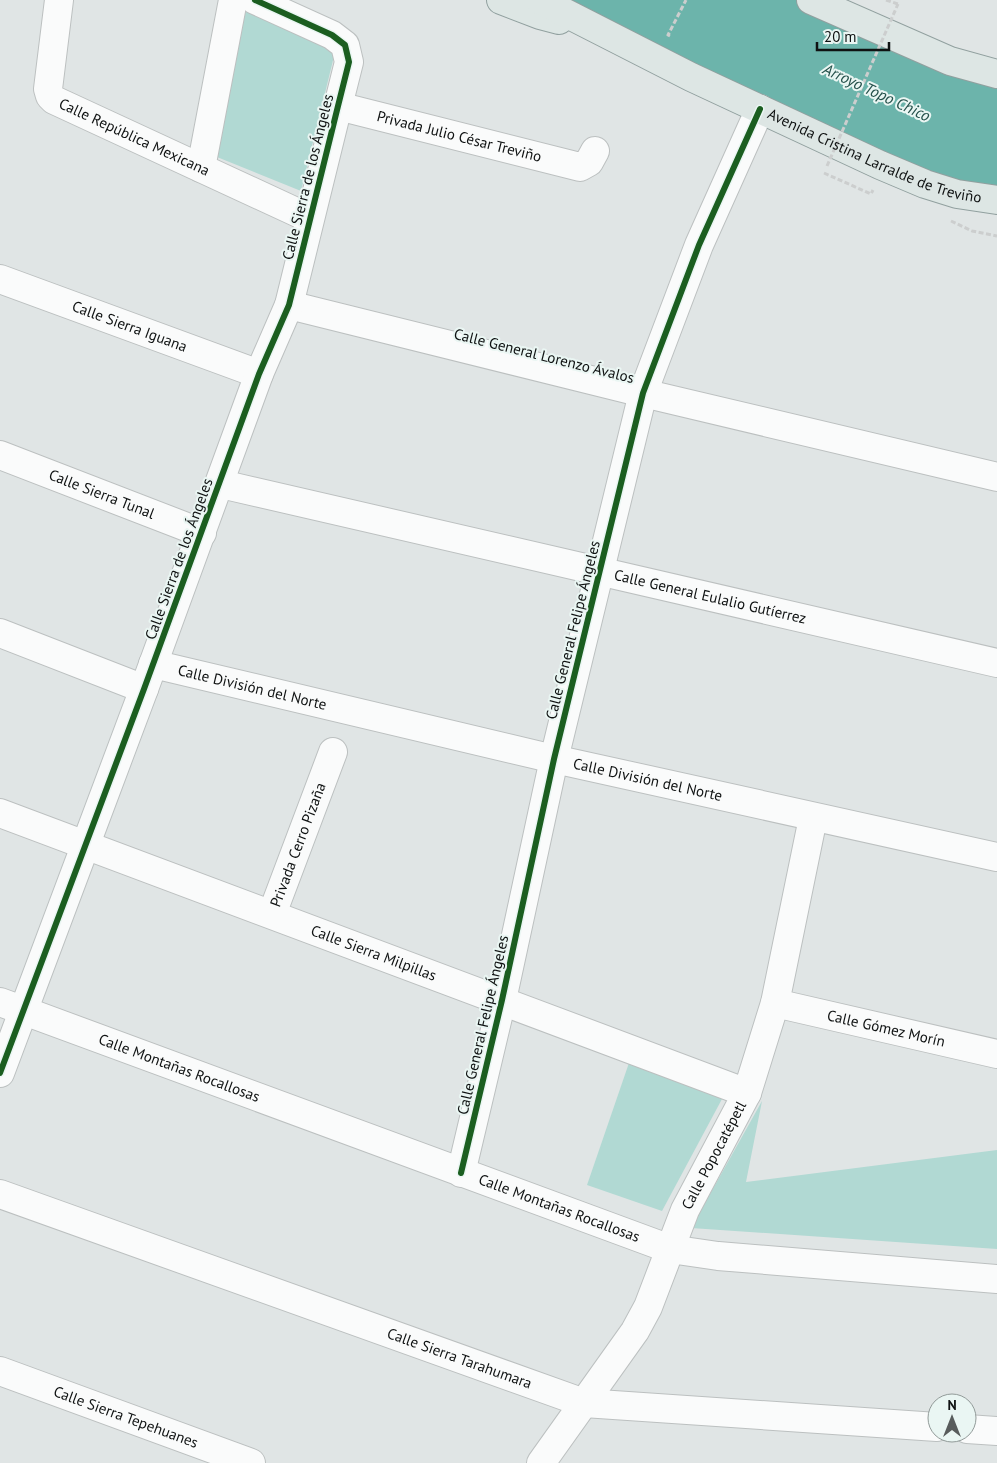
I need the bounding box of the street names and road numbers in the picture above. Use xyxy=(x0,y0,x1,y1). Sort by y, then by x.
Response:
street label: Calle Sierra de los Ángeles xyxy=(278,92,337,262)
street label: Calle República Mexicana xyxy=(56,94,213,180)
street label: Avenida Cristina Larralde de Treviño xyxy=(765,104,983,207)
street label: Privada Julio César Treviño xyxy=(375,106,544,166)
street label: Calle Sierra Iguana xyxy=(70,296,190,356)
street label: Calle General Lorenzo Ávalos xyxy=(452,324,636,387)
street label: Calle Sierra Tunal xyxy=(46,465,158,523)
street label: Calle Sierra de los Ángeles xyxy=(140,476,217,642)
street label: Calle General Felipe Ángeles xyxy=(541,538,604,721)
street label: Calle General Eulalio Gutíerrez xyxy=(612,565,808,628)
street label: Calle División del Norte xyxy=(176,660,329,714)
street label: Calle División del Norte xyxy=(571,754,724,805)
street label: Privada Cerro Pizaña xyxy=(266,780,330,909)
street label: Calle Sierra Milpillas xyxy=(308,920,439,985)
street label: Calle General Felipe Ángeles xyxy=(453,933,512,1117)
street label: Calle Gómez Morín xyxy=(825,1005,947,1051)
street label: Calle Montañas Rocallosas xyxy=(96,1029,263,1106)
street label: Calle Popocatépetl xyxy=(677,1097,750,1213)
street label: Calle Montañas Rocallosas xyxy=(476,1169,643,1246)
street label: Calle Sierra Tarahumara xyxy=(385,1323,535,1393)
street label: Calle Sierra Tepehuanes xyxy=(51,1381,201,1452)

